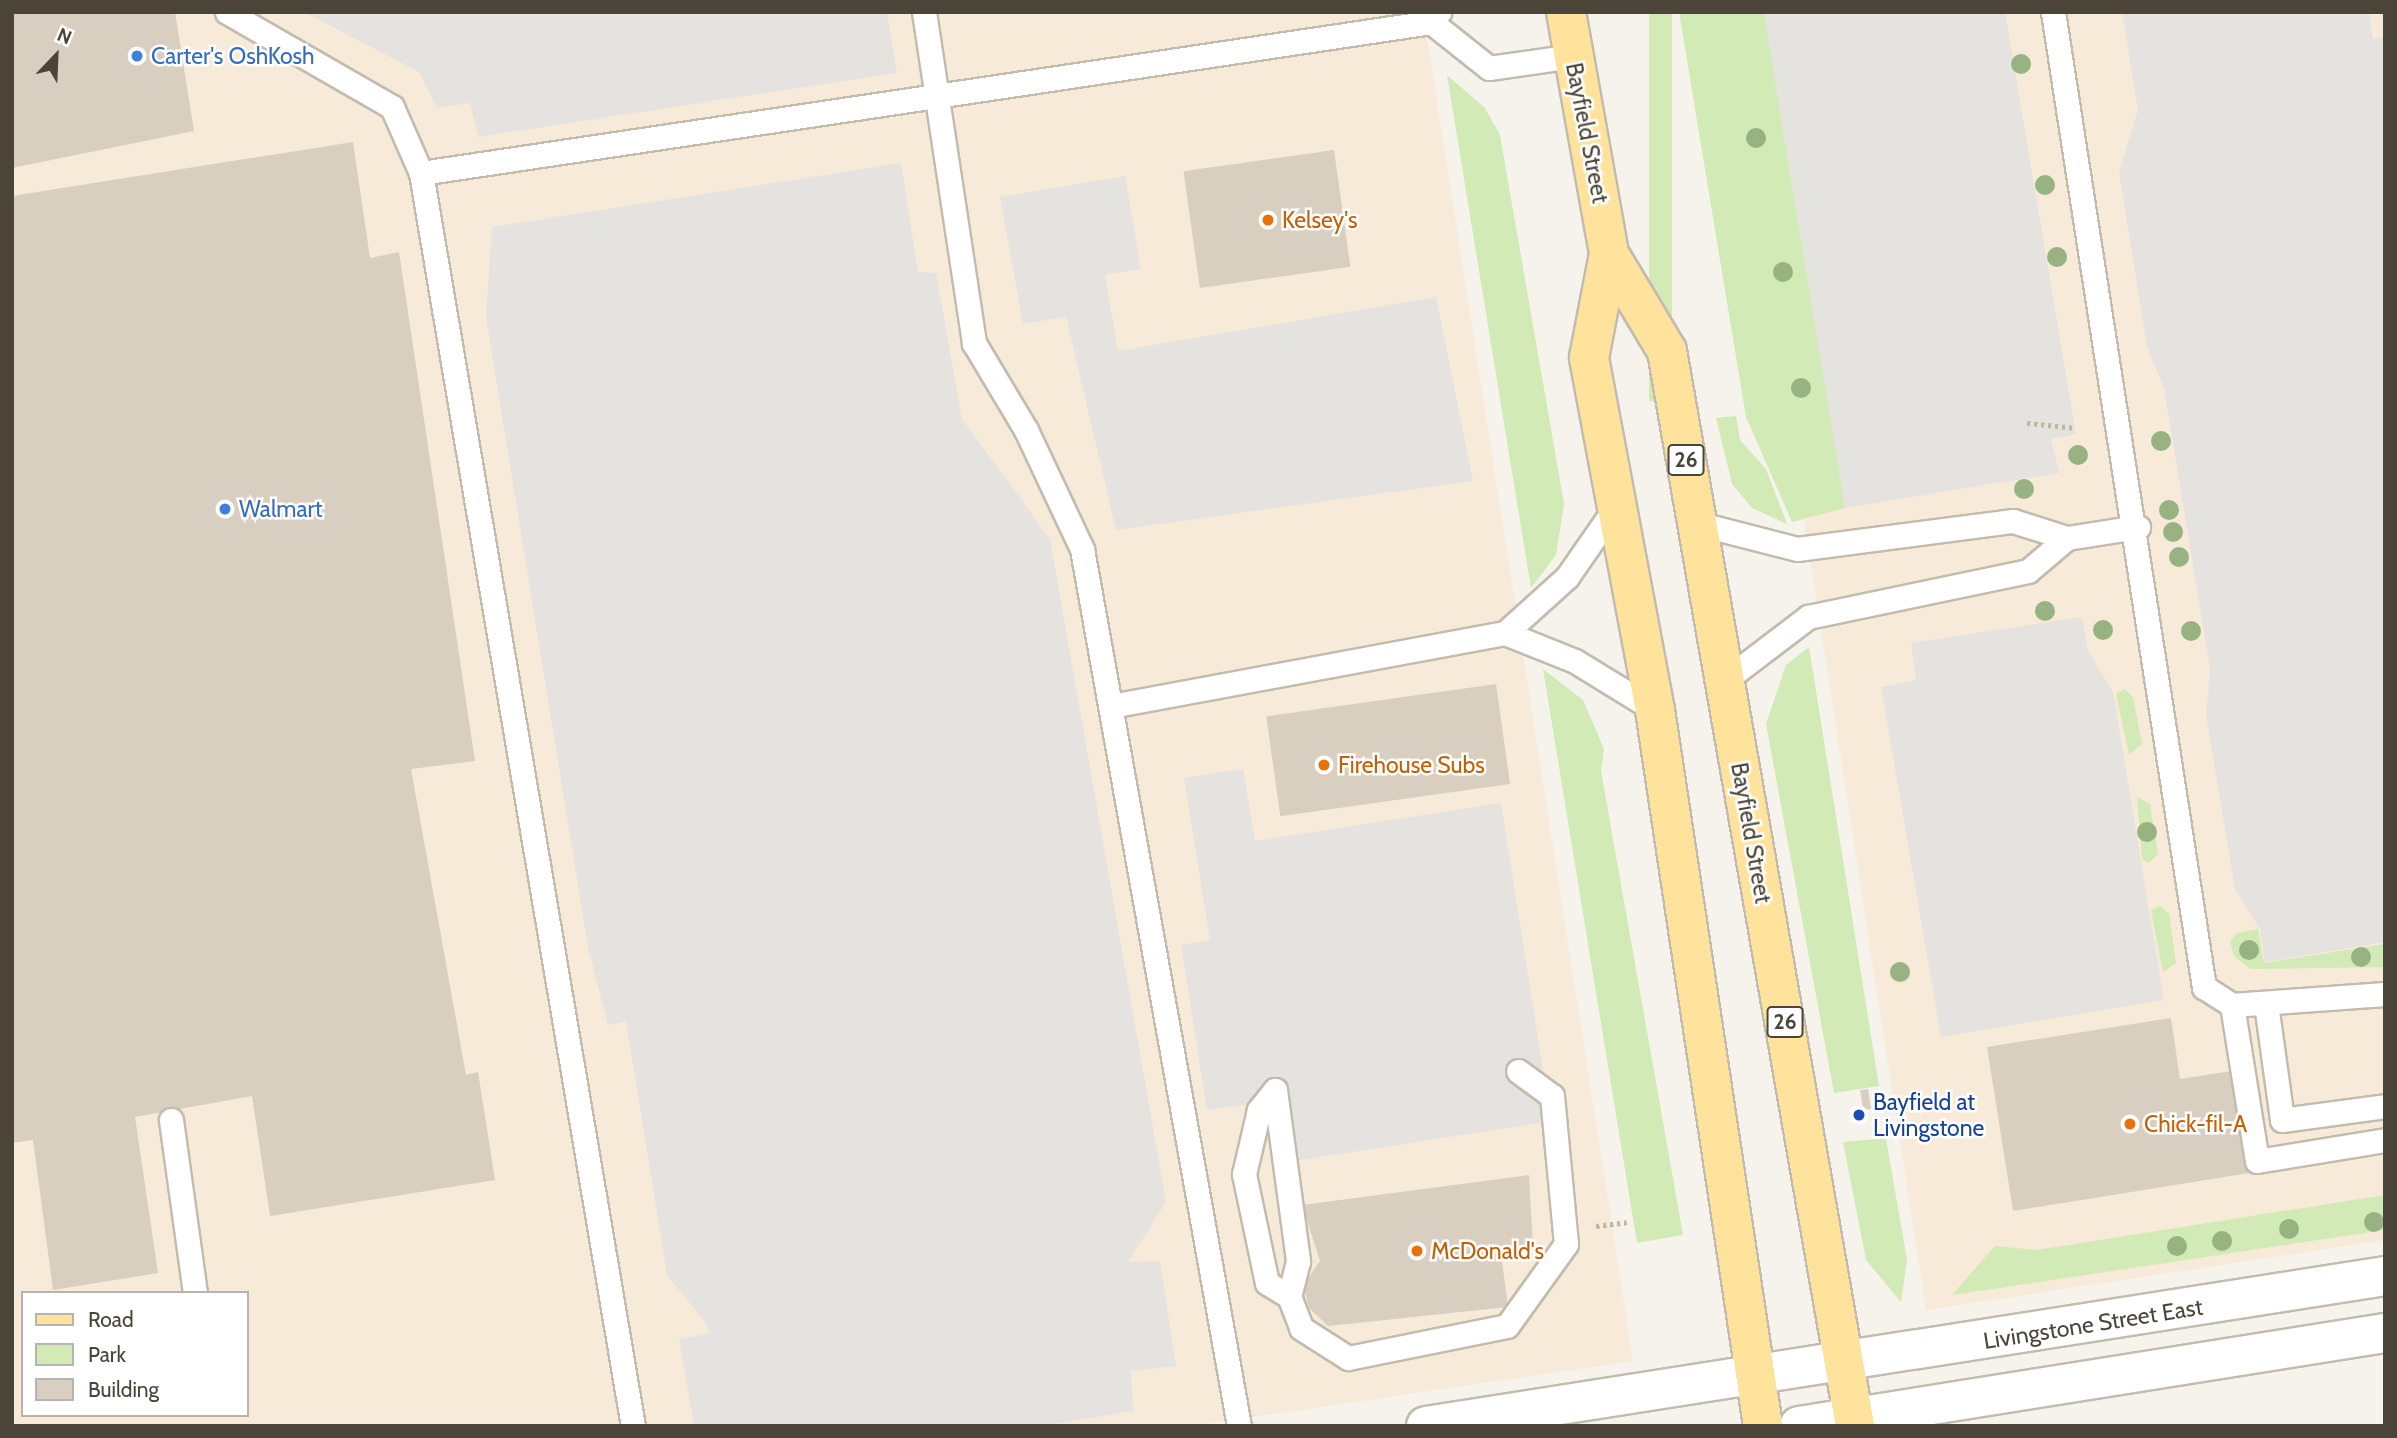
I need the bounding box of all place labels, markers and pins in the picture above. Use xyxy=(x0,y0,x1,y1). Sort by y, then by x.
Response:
place label: Carter's OshKosh xyxy=(151,42,315,70)
marker: Carter's OshKosh xyxy=(129,48,145,64)
place label: Kelsey's xyxy=(1282,206,1357,234)
marker: Kelsey's xyxy=(1260,212,1276,228)
place label: Walmart xyxy=(239,495,323,523)
marker: Walmart xyxy=(217,501,233,517)
place label: Firehouse Subs xyxy=(1338,751,1485,779)
marker: Firehouse Subs xyxy=(1316,757,1332,773)
place label: Bayfield at Livingstone xyxy=(1873,1088,1984,1142)
marker: Bayfield at Livingstone xyxy=(1851,1107,1867,1123)
place label: Chick-fil-A xyxy=(2144,1110,2247,1138)
marker: Chick-fil-A xyxy=(2122,1116,2138,1132)
place label: McDonald's xyxy=(1431,1237,1544,1265)
marker: McDonald's xyxy=(1409,1243,1425,1259)

